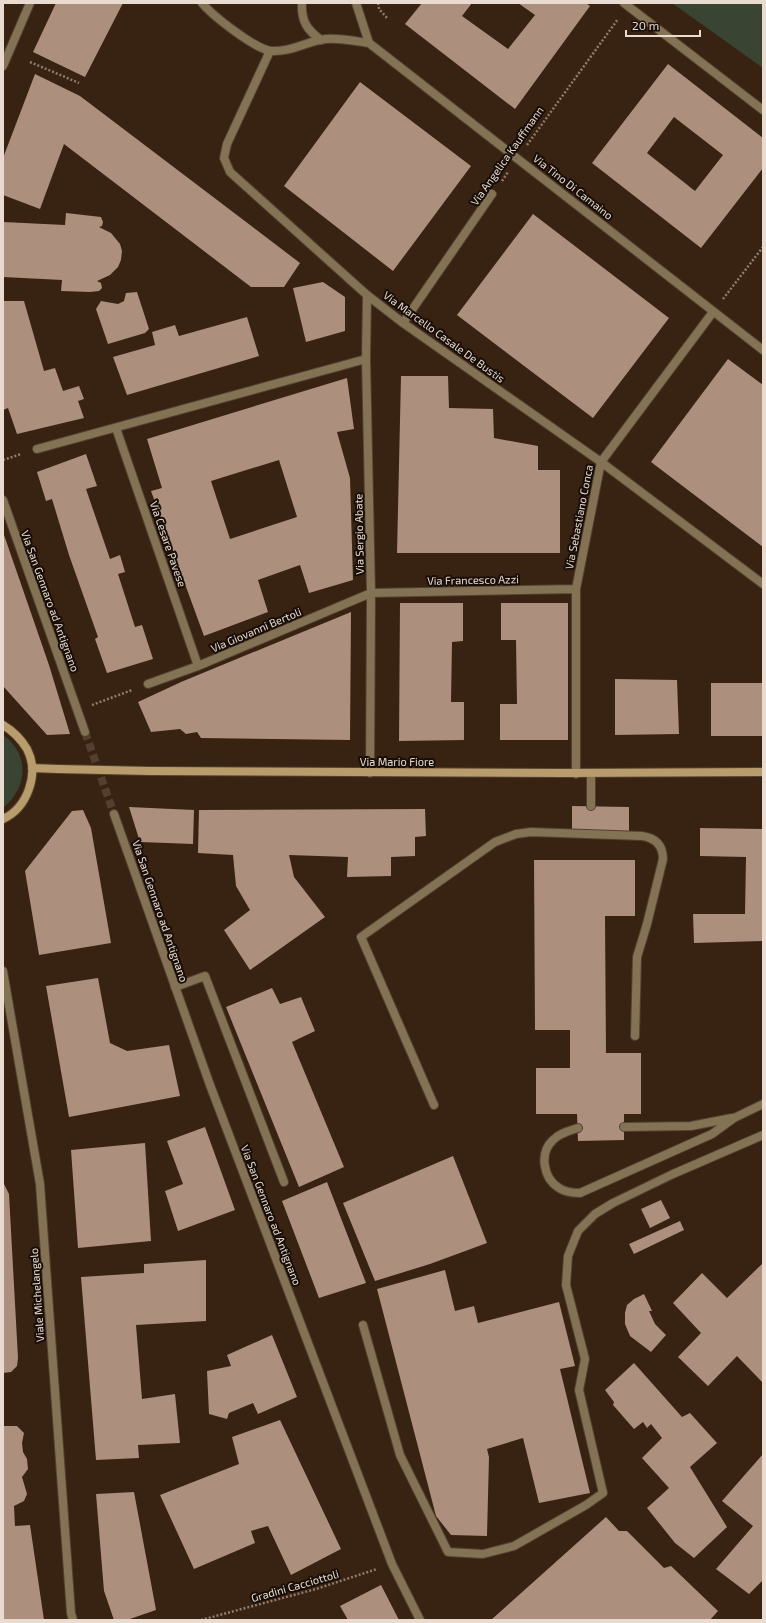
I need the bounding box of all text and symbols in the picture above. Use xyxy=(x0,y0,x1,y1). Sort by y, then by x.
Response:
scale bar xyxy=(626,12,700,38)
text: 20 m xyxy=(632,18,659,32)
street label: Via Angelica Kauffmann xyxy=(467,104,546,208)
street label: Via Tino Di Camaino xyxy=(531,151,616,222)
street label: Via Marcello Casale De Bustis xyxy=(381,288,508,385)
street label: Via Sebastiano Conca xyxy=(562,464,595,570)
street label: Via Sergio Abate xyxy=(351,493,366,575)
street label: Via Cesare Pavese xyxy=(148,499,189,589)
street label: Via San Gennaro ad Antignano xyxy=(19,528,82,673)
street label: Via Francesco Azzi xyxy=(427,572,519,587)
street label: Via Giovanni Bertoli xyxy=(209,605,303,654)
street label: Via Mario Fiore xyxy=(360,755,434,768)
street label: Via San Gennaro ad Antignano xyxy=(130,838,191,984)
street label: Via San Gennaro ad Antignano xyxy=(239,1143,304,1287)
street label: Viale Michelangelo xyxy=(27,1248,46,1343)
street label: Gradini Cacciottoli xyxy=(250,1567,340,1604)

